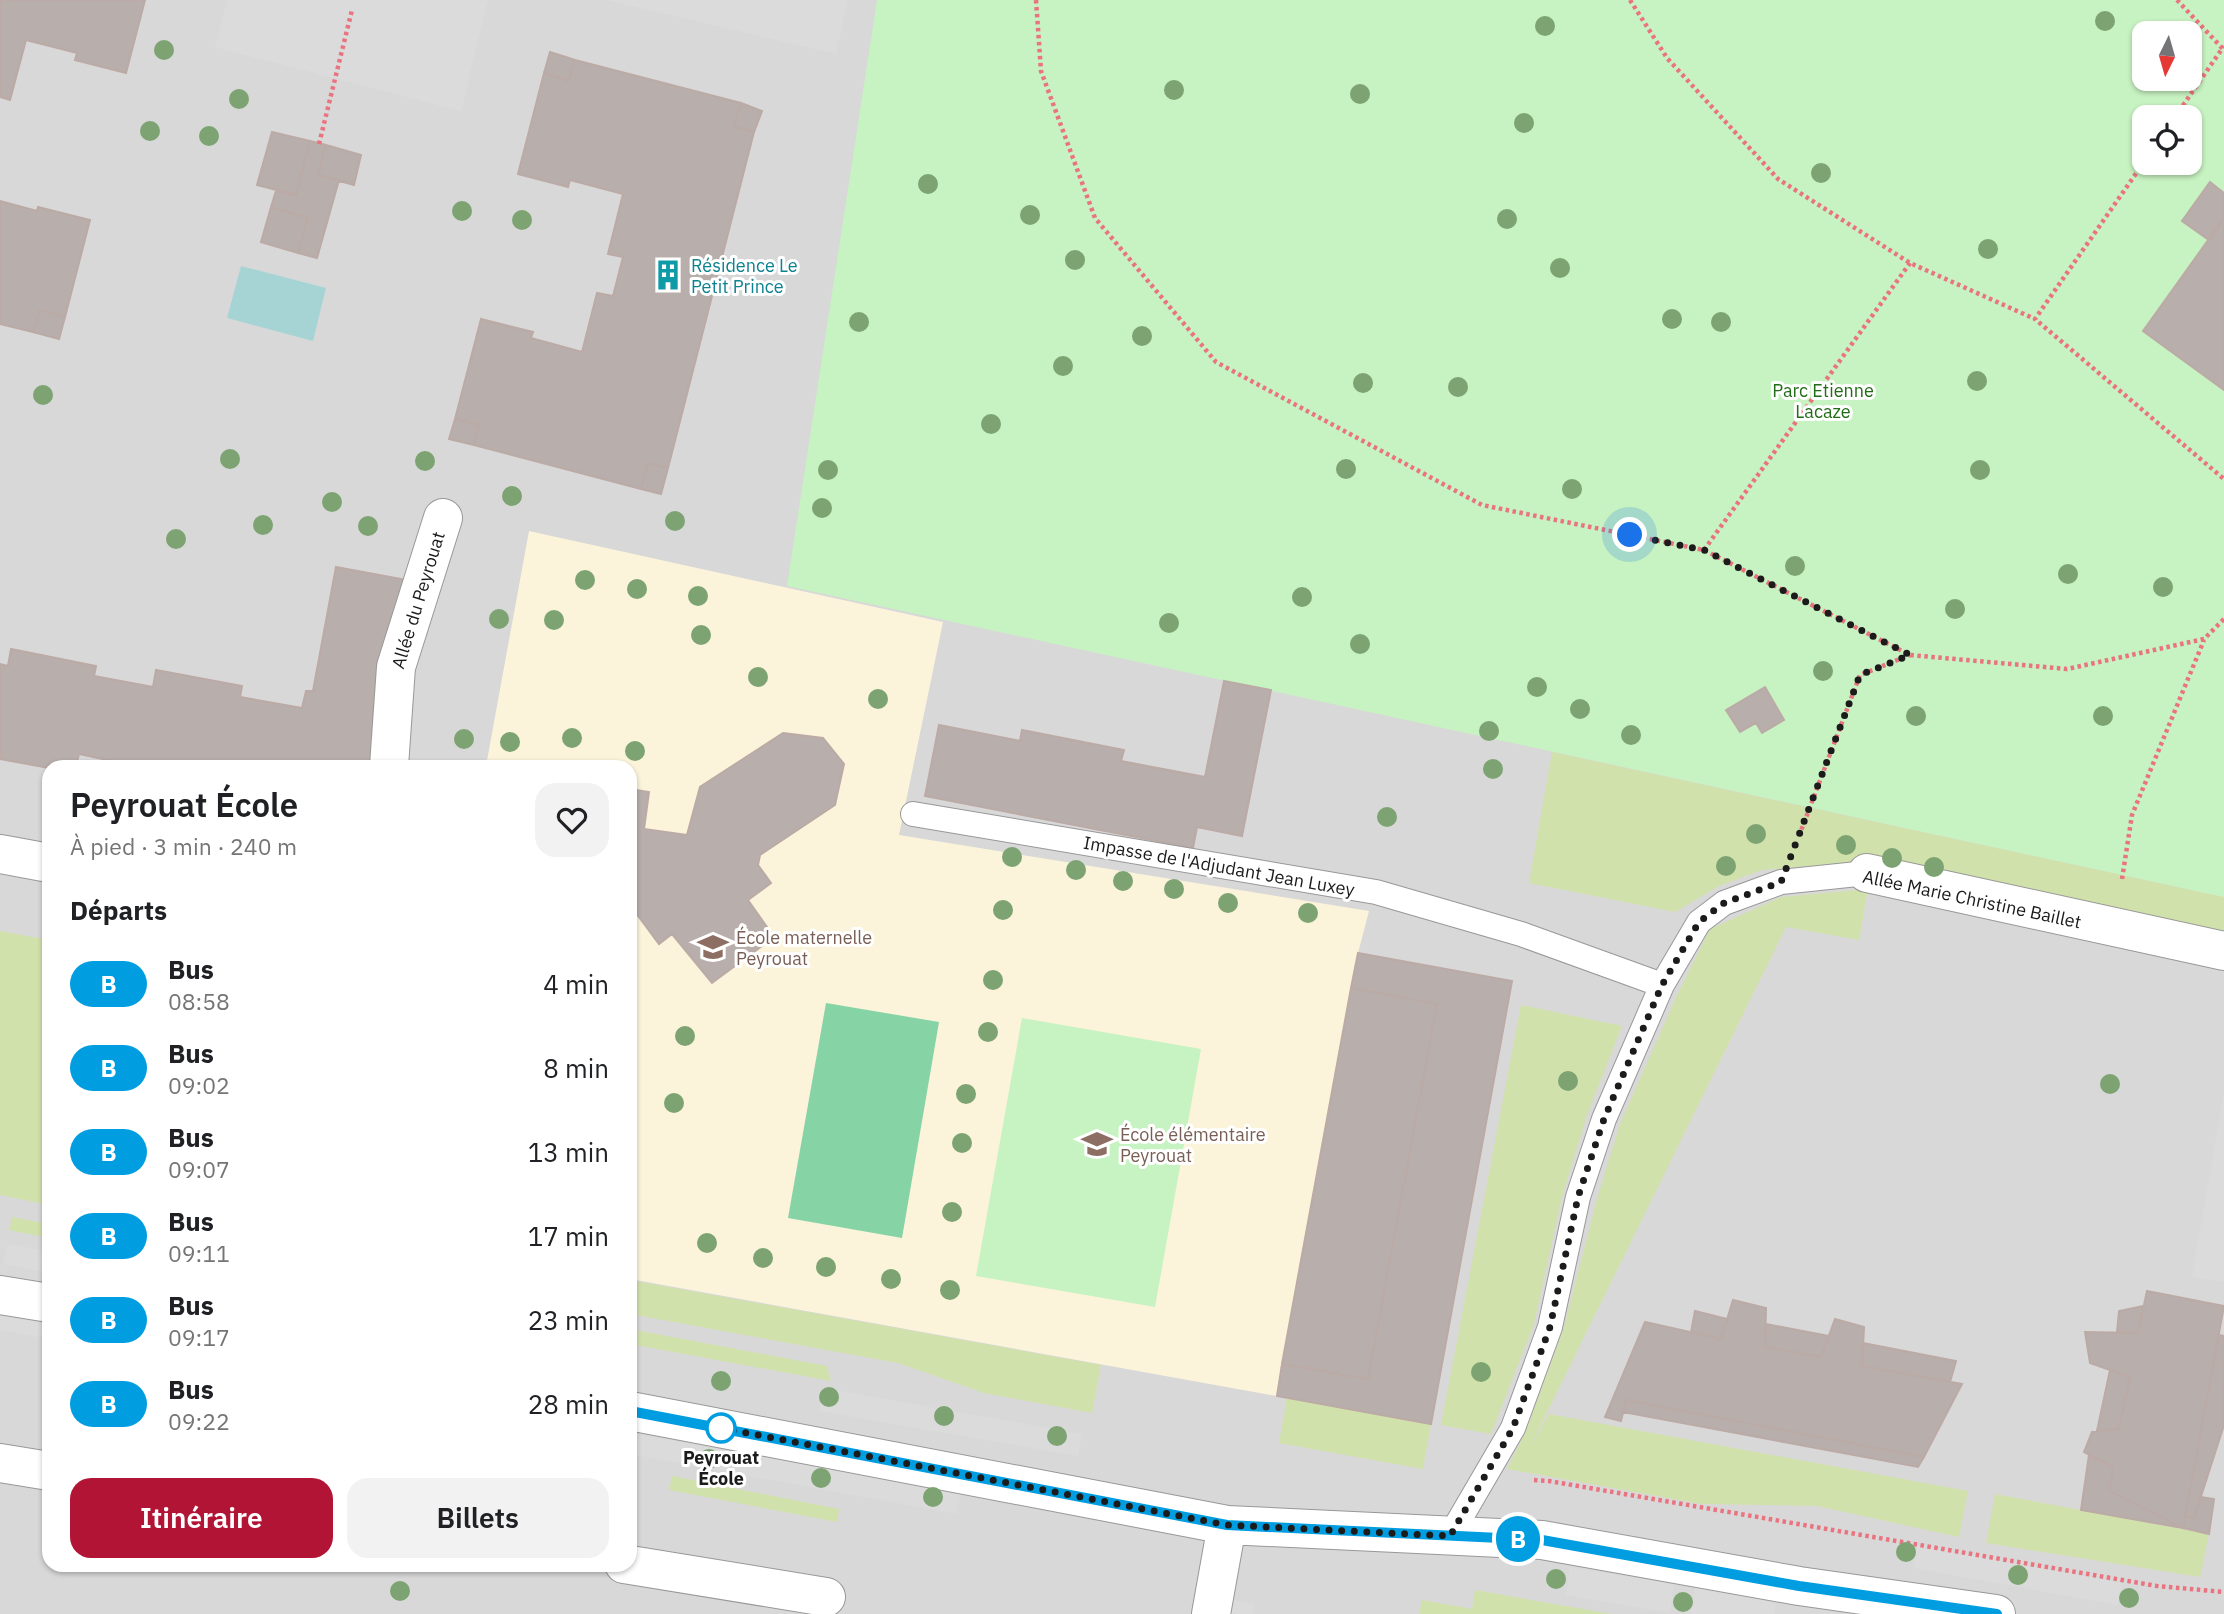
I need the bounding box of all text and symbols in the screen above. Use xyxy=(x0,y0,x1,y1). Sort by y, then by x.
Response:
north arrow xyxy=(2132,21,2202,91)
map controls xyxy=(2132,21,2202,175)
button: locate xyxy=(2132,105,2202,175)
place label: Résidence Le Petit Prince xyxy=(691,254,798,298)
building icon: Résidence Le Petit Prince xyxy=(651,258,685,292)
park label: Parc Etienne Lacaze xyxy=(1772,379,1874,423)
your location xyxy=(1612,517,1647,552)
street label: Allée du Peyrouat xyxy=(386,529,450,671)
text: Peyrouat École xyxy=(70,783,298,826)
button: heart xyxy=(535,783,609,857)
text: À pied · 3 min · 240 m xyxy=(70,831,297,861)
street label: Impasse de l'Adjudant Jean Luxey xyxy=(1082,831,1356,901)
street label: Allée Marie Christine Baillet xyxy=(1861,865,2083,933)
text: Départs xyxy=(70,893,167,927)
place label: École maternelle Peyrouat xyxy=(736,926,872,970)
school or university icon: École maternelle Peyrouat xyxy=(696,930,730,964)
text: Bus xyxy=(168,952,214,986)
text: 4 min xyxy=(543,967,609,1001)
text: B xyxy=(100,968,117,1000)
text: 08:58 xyxy=(168,986,230,1016)
text: Bus xyxy=(168,1036,214,1070)
text: 8 min xyxy=(543,1051,609,1085)
text: B xyxy=(100,1052,117,1084)
text: 09:02 xyxy=(168,1070,230,1100)
text: Bus xyxy=(168,1120,214,1154)
place label: École élémentaire Peyrouat xyxy=(1120,1123,1266,1167)
school or university icon: École élémentaire Peyrouat xyxy=(1080,1127,1114,1161)
text: 13 min xyxy=(528,1135,609,1169)
text: B xyxy=(100,1136,117,1168)
text: 09:07 xyxy=(168,1154,230,1184)
text: Bus xyxy=(168,1204,214,1238)
text: 17 min xyxy=(528,1219,609,1253)
text: B xyxy=(100,1220,117,1252)
text: 09:11 xyxy=(168,1238,230,1268)
text: Bus xyxy=(168,1288,214,1322)
text: 23 min xyxy=(528,1303,609,1337)
text: B xyxy=(100,1304,117,1336)
text: 09:17 xyxy=(168,1322,230,1352)
text: Bus xyxy=(168,1372,214,1406)
text: 28 min xyxy=(528,1387,609,1421)
text: B xyxy=(100,1388,117,1420)
text: 09:22 xyxy=(168,1406,230,1436)
marker: Peyrouat École xyxy=(706,1413,736,1443)
place label: Peyrouat École xyxy=(683,1446,759,1490)
button: Itinéraire xyxy=(70,1478,333,1558)
button: Billets xyxy=(347,1478,609,1558)
line badge: B xyxy=(1495,1516,1541,1562)
text: B xyxy=(1510,1523,1526,1555)

